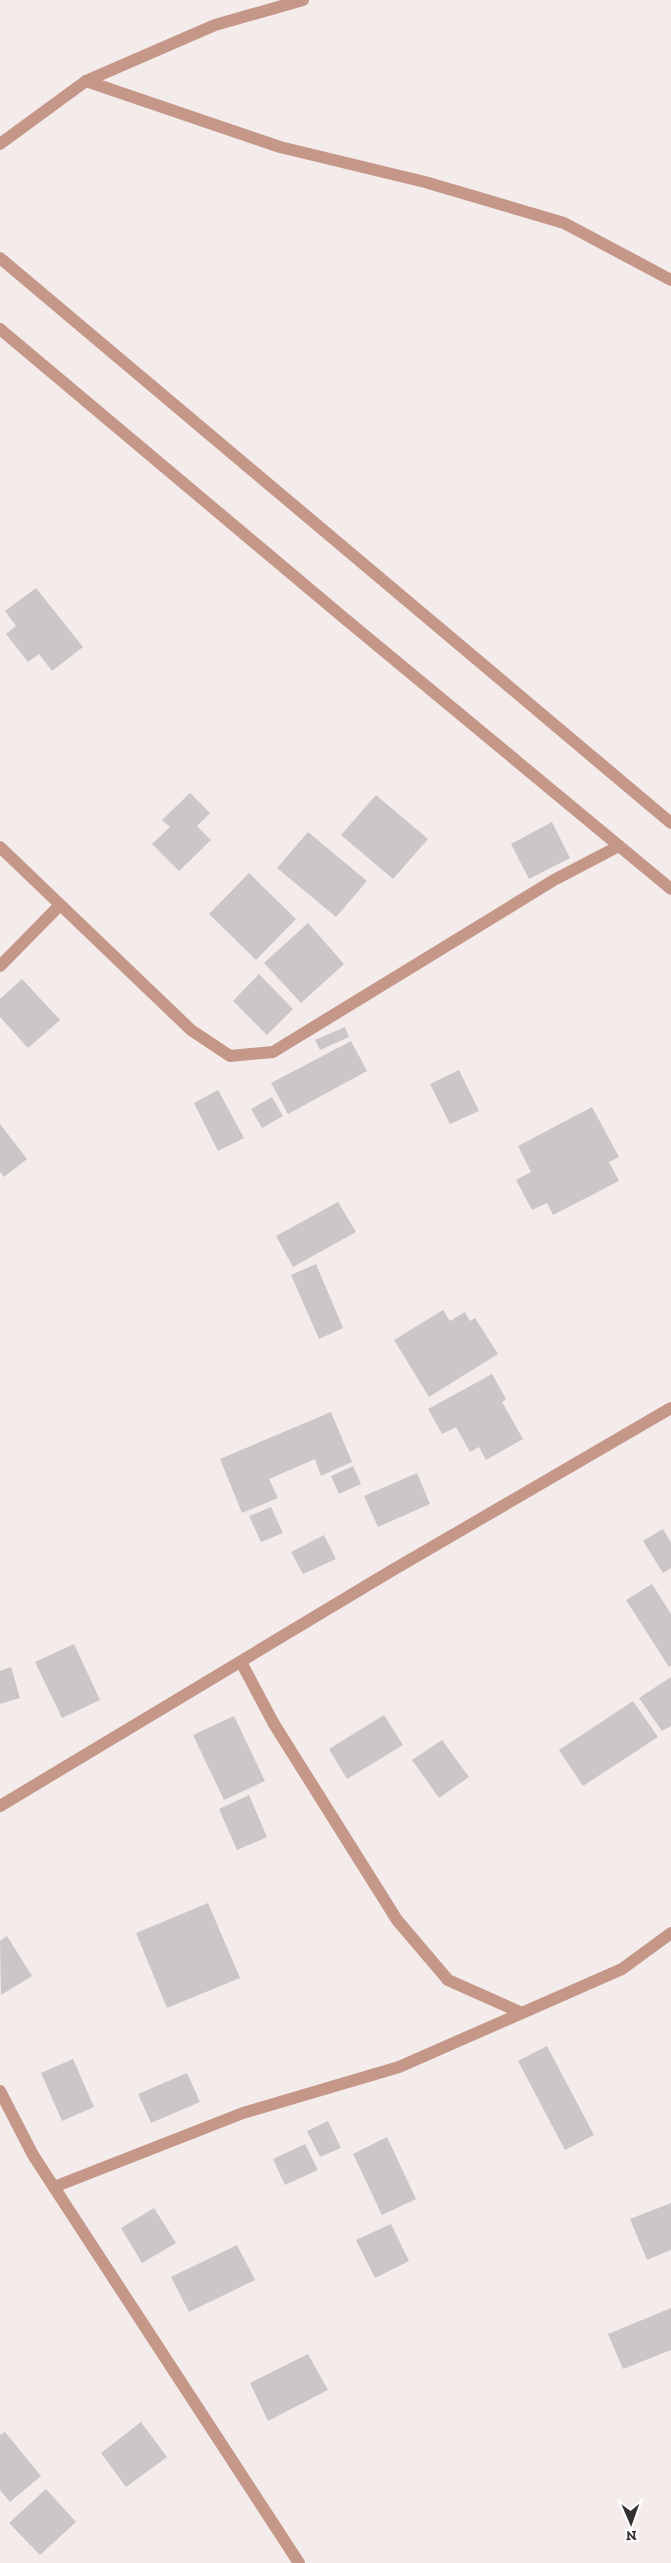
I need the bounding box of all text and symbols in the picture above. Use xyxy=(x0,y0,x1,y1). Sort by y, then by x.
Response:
north arrow xyxy=(606,2498,656,2548)
text: N xyxy=(625,2527,637,2544)

